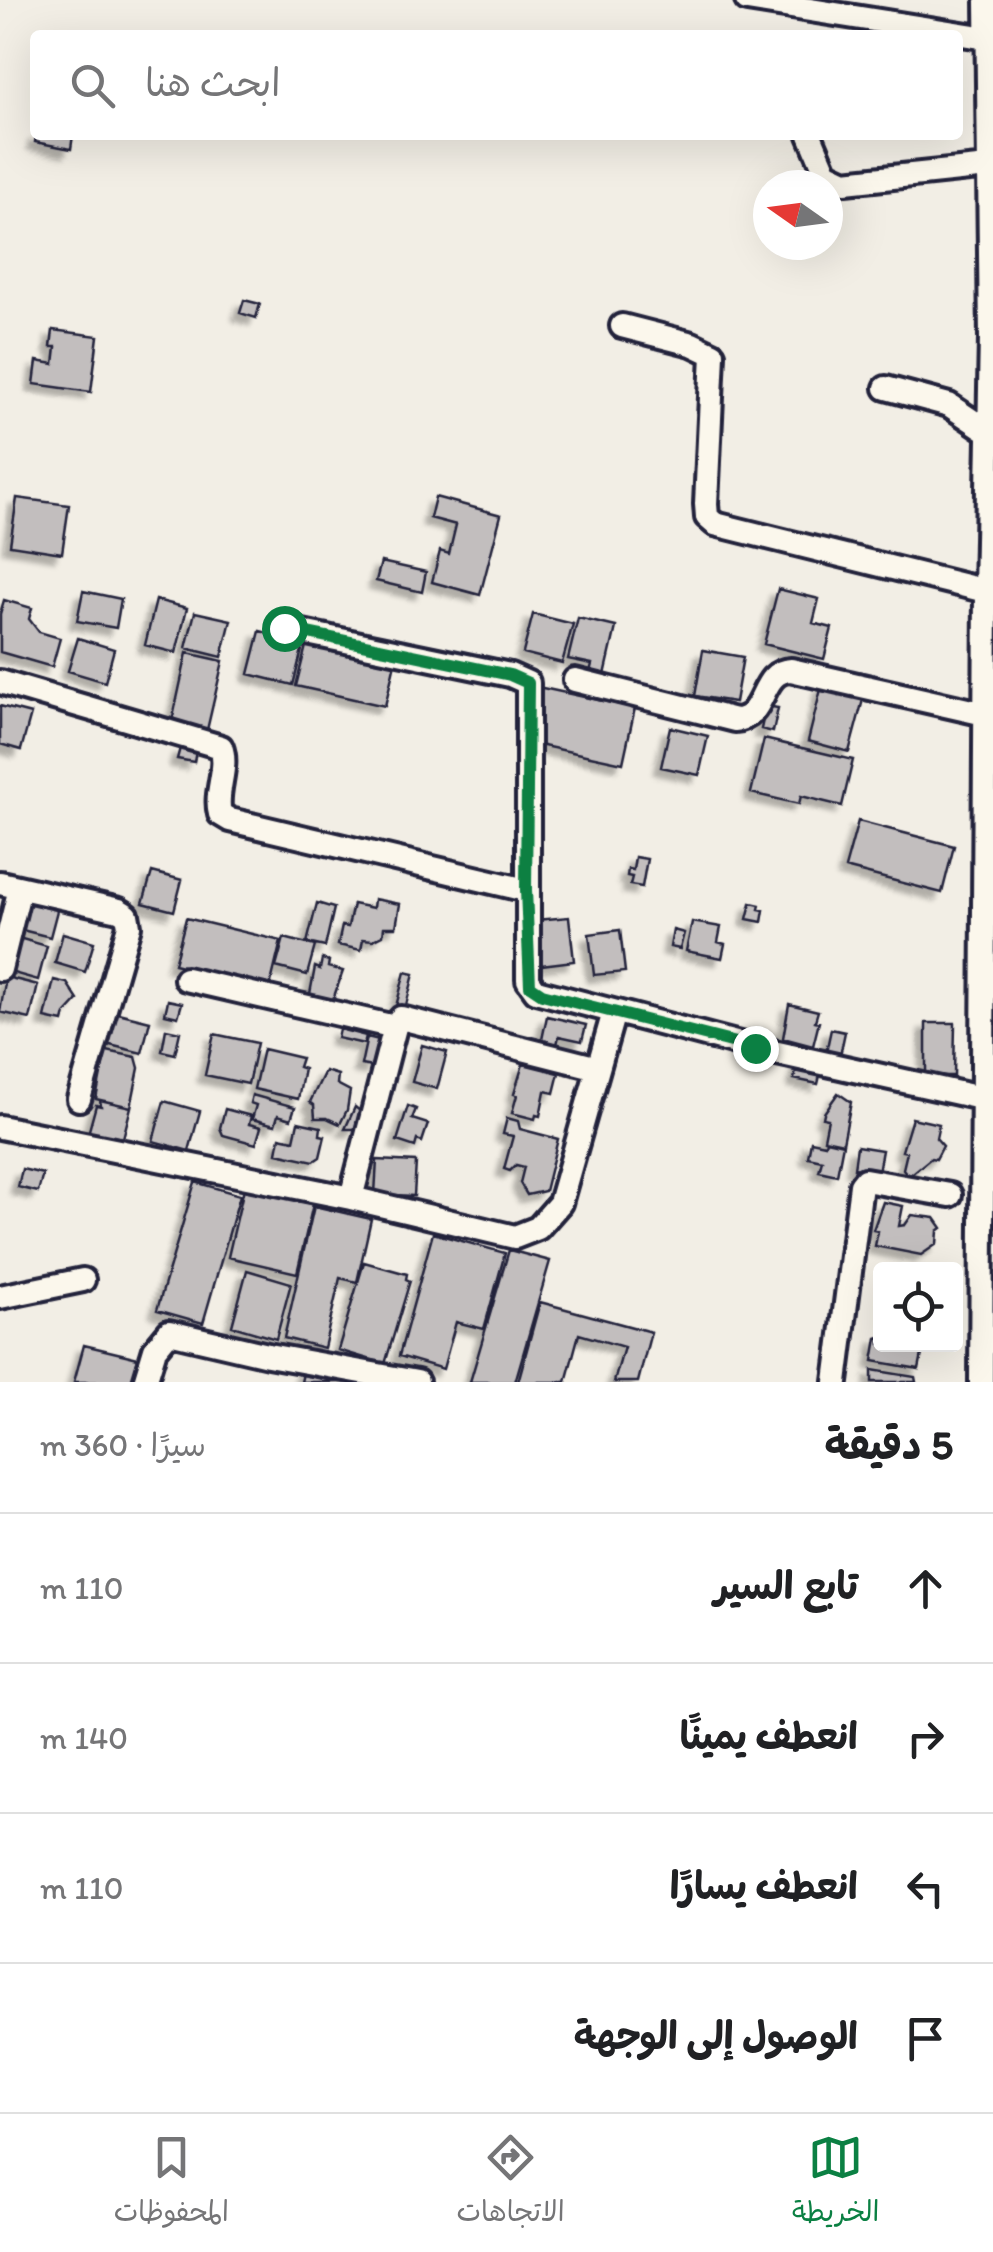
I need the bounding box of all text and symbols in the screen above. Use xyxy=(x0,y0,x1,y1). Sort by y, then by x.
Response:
search box xyxy=(30,30,963,140)
icon: search xyxy=(65,58,120,113)
text: ابحث هنا xyxy=(145,60,281,106)
north arrow xyxy=(753,170,843,260)
route start xyxy=(262,606,308,652)
route end xyxy=(733,1026,779,1072)
map controls xyxy=(873,1262,963,1352)
button: locate xyxy=(873,1262,963,1352)
text: 5 دقيقة xyxy=(825,1419,953,1470)
text: سيرًا · 360 m xyxy=(40,1426,206,1464)
icon: ahead xyxy=(898,1561,953,1616)
text: تابع السير xyxy=(714,1563,858,1609)
text: 110 m xyxy=(40,1569,124,1607)
icon: right xyxy=(898,1711,953,1766)
text: انعطف يمينًا xyxy=(680,1713,858,1759)
text: 140 m xyxy=(40,1719,128,1757)
icon: left xyxy=(898,1861,953,1916)
text: انعطف يسارًا xyxy=(670,1863,858,1909)
text: 110 m xyxy=(40,1869,124,1907)
icon: arrive xyxy=(898,2011,953,2066)
text: الوصول إلى الوجهة xyxy=(574,2013,858,2059)
tab: المحفوظات xyxy=(114,2130,229,2236)
tab: الاتجاهات xyxy=(456,2130,565,2236)
tab: الخريطة xyxy=(792,2130,879,2236)

